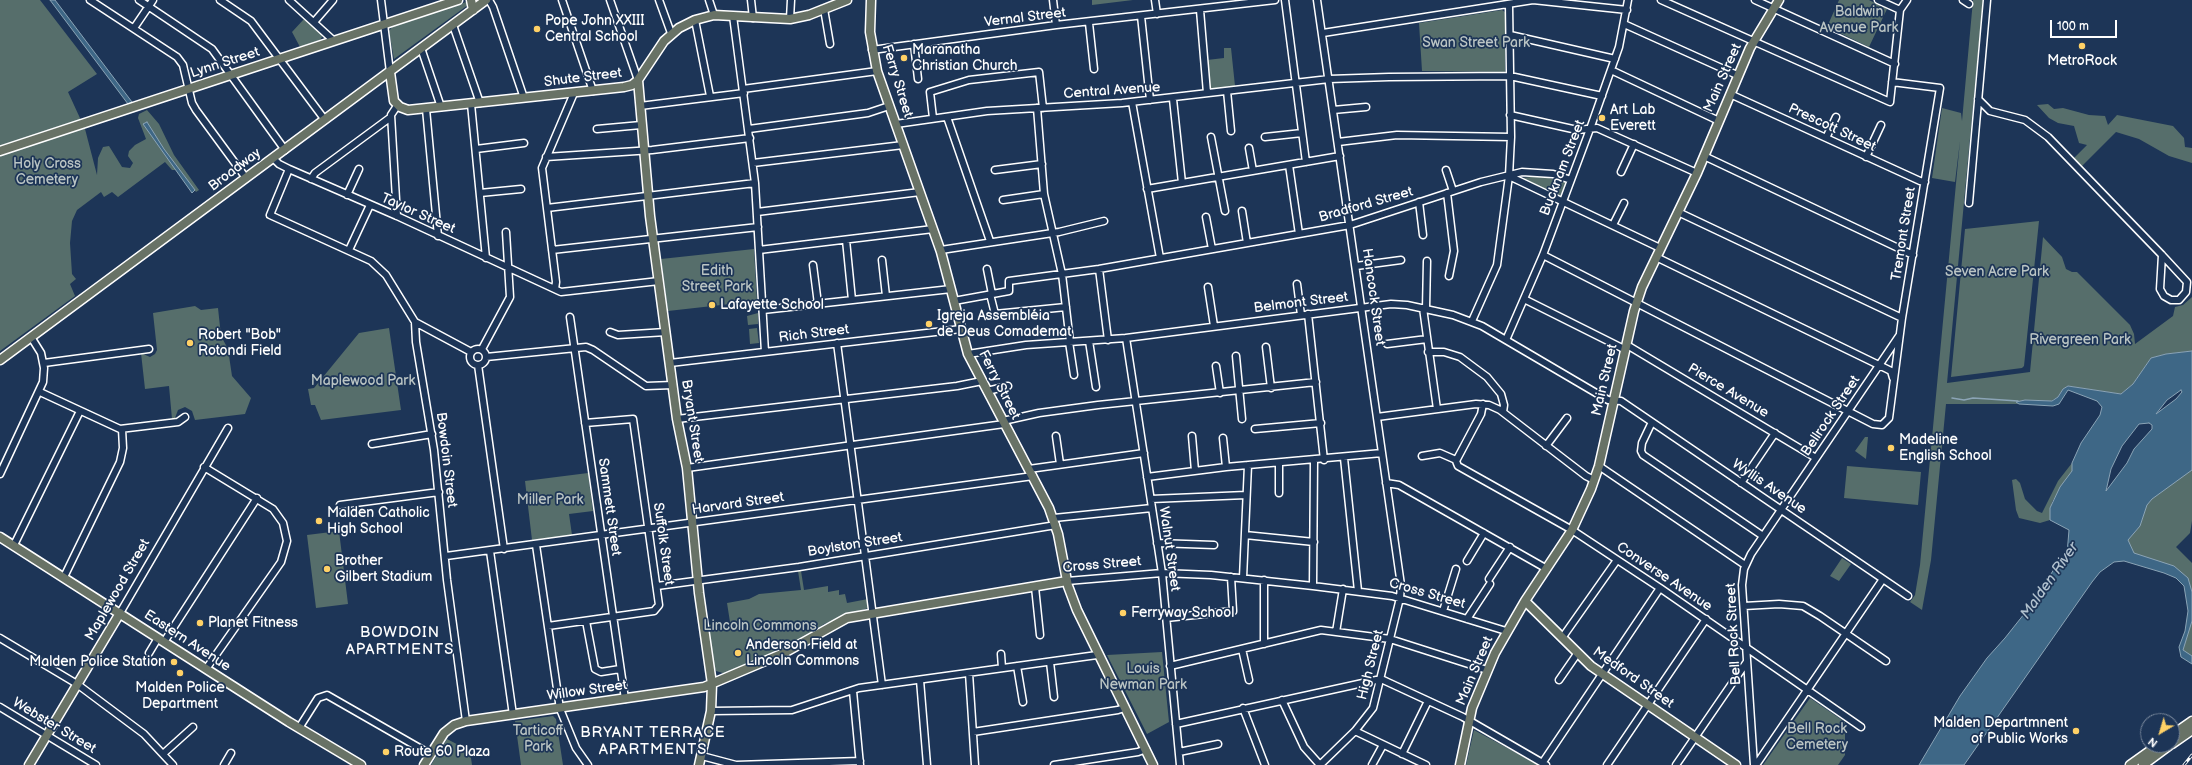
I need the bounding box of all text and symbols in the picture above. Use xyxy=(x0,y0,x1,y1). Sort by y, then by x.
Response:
park label: Baldwin Avenue Park xyxy=(1820,4,1898,36)
street label: Vernal Street xyxy=(983,5,1067,31)
scale bar xyxy=(2052,12,2119,38)
place label: Pope John XXIII Central School xyxy=(545,13,645,46)
text: 100 m xyxy=(2057,19,2089,34)
marker: Pope John XXIII Central School xyxy=(532,24,542,34)
park label: Swan Street Park xyxy=(1422,35,1530,51)
street label: Main Street xyxy=(1700,41,1746,115)
marker: MetroRock xyxy=(2077,41,2087,51)
street label: Ferry Street xyxy=(878,42,916,120)
place label: Maranatha Christian Church xyxy=(912,42,1018,74)
street label: Lynn Street xyxy=(188,44,262,82)
marker: Maranatha Christian Church xyxy=(899,53,909,63)
place label: MetroRock xyxy=(2047,53,2117,69)
street label: Shute Street xyxy=(543,65,623,91)
street label: Central Avenue xyxy=(1063,79,1161,103)
street label: Prescott Street xyxy=(1785,100,1879,156)
place label: Art Lab Everett xyxy=(1610,102,1656,134)
marker: Art Lab Everett xyxy=(1597,113,1607,123)
street label: Bucknam Street xyxy=(1537,118,1589,218)
street label: Broadway xyxy=(205,145,265,195)
park label: Holy Cross Cemetery xyxy=(13,156,81,188)
street label: Bradford Street xyxy=(1317,184,1415,226)
street label: Tremont Street xyxy=(1888,186,1920,282)
street label: Taylor Street xyxy=(378,190,458,238)
street label: Hancock Street xyxy=(1358,247,1388,347)
park label: Edith Street Park xyxy=(682,263,752,296)
park label: Seven Acre Park xyxy=(1945,264,2049,280)
street label: Belmont Street xyxy=(1253,289,1349,317)
place label: Lafayette School xyxy=(720,297,824,313)
marker: Lafayette School xyxy=(707,300,717,310)
place label: Igreja Assembléia de Deus Comademat xyxy=(937,308,1071,340)
marker: Igreja Assembléia de Deus Comademat xyxy=(924,319,934,329)
street label: Rich Street xyxy=(778,321,850,347)
place label: Robert "Bob" Rotondi Field xyxy=(198,327,282,360)
park label: Rivergreen Park xyxy=(2029,332,2131,348)
marker: Robert "Bob" Rotondi Field xyxy=(185,338,195,348)
street label: Main Street xyxy=(1589,342,1621,418)
street label: Ferry Street xyxy=(974,348,1024,422)
street label: Pierce Avenue xyxy=(1684,360,1772,422)
park label: Maplewood Park xyxy=(311,373,415,389)
street label: Bellrock Street xyxy=(1798,373,1864,459)
street label: Bryant Street xyxy=(677,378,707,464)
street label: Bowdoin Street xyxy=(432,411,460,509)
place label: Madeline English School xyxy=(1899,432,1992,464)
marker: Madeline English School xyxy=(1886,443,1896,453)
street label: Wyllis Avenue xyxy=(1729,456,1809,518)
street label: Sammett Street xyxy=(594,457,624,557)
street label: Harvard Street xyxy=(691,489,785,519)
park label: Miller Park xyxy=(517,492,583,508)
street label: Suffolk Street xyxy=(649,501,677,587)
place label: Malden Catholic High School xyxy=(327,505,430,538)
street label: Walnut Street xyxy=(1155,506,1183,592)
marker: Malden Catholic High School xyxy=(314,516,324,526)
street label: Boylston Street xyxy=(806,529,904,561)
street label: Maplewood Street xyxy=(82,536,154,644)
street label: Converse Avenue xyxy=(1613,539,1715,615)
water label: Malden River xyxy=(2017,539,2083,623)
place label: Brother Gilbert Stadium xyxy=(335,553,432,586)
street label: Cross Street xyxy=(1062,553,1142,577)
marker: Brother Gilbert Stadium xyxy=(322,564,332,574)
street label: Cross Street xyxy=(1387,575,1467,613)
street label: Bell Rock Street xyxy=(1723,582,1745,686)
place label: Ferryway School xyxy=(1131,605,1234,621)
street label: Eastern Avenue xyxy=(141,607,233,675)
marker: Ferryway School xyxy=(1118,608,1128,618)
place label: Planet Fitness xyxy=(208,615,298,631)
marker: Planet Fitness xyxy=(195,618,205,628)
park label: Lincoln Commons xyxy=(703,618,817,634)
district label: BOWDOIN APARTMENTS xyxy=(346,624,454,659)
street label: High Street xyxy=(1354,628,1388,702)
street label: Main Street xyxy=(1453,634,1497,708)
place label: Anderson Field at Lincoln Commons xyxy=(746,637,859,670)
street label: Medford Street xyxy=(1589,644,1677,712)
marker: Anderson Field at Lincoln Commons xyxy=(733,648,743,658)
place label: Malden Police Station xyxy=(29,654,166,670)
marker: Malden Police Station xyxy=(169,657,179,667)
park label: Louis Newman Park xyxy=(1099,661,1187,694)
marker: Malden Police Department xyxy=(175,668,185,678)
street label: Willow Street xyxy=(546,677,628,705)
place label: Malden Police Department xyxy=(135,680,225,712)
street label: Webster Street xyxy=(9,694,99,758)
north arrow xyxy=(2140,713,2180,753)
place label: Malden Departmnent of Public Works xyxy=(1933,715,2068,748)
park label: Bell Rock Cemetery xyxy=(1786,721,1848,754)
park label: Tarticoff Park xyxy=(513,723,563,756)
district label: BRYANT TERRACE APARTMENTS xyxy=(580,724,726,759)
marker: Malden Departmnent of Public Works xyxy=(2071,726,2081,736)
text: N xyxy=(2146,734,2160,750)
place label: Route 60 Plaza xyxy=(394,744,490,760)
marker: Route 60 Plaza xyxy=(381,747,391,757)

